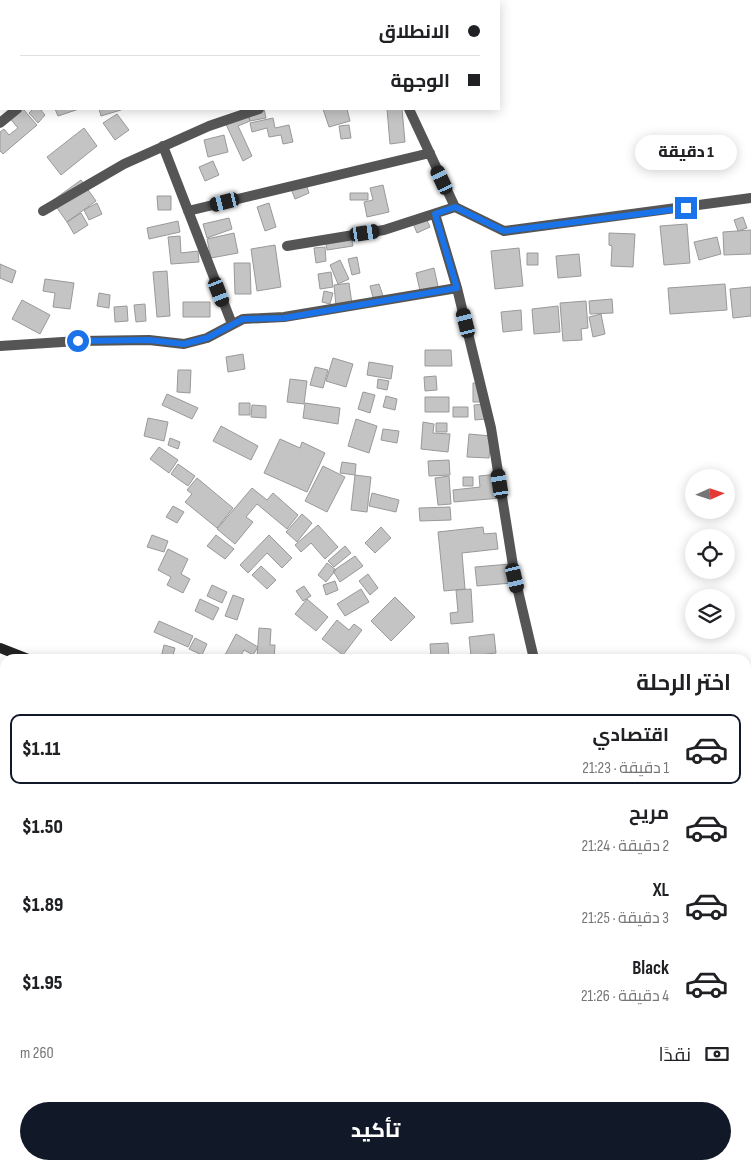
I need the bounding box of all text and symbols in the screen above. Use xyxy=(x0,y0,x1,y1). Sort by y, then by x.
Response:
text: الانطلاق xyxy=(379,21,450,44)
text: الوجهة xyxy=(390,70,450,93)
callout: 1 دقيقة xyxy=(635,136,737,170)
text: 1 دقيقة xyxy=(658,143,714,162)
car xyxy=(428,163,455,197)
car xyxy=(208,191,241,213)
route end xyxy=(675,197,697,219)
car xyxy=(349,223,380,243)
car xyxy=(206,275,231,309)
car xyxy=(455,307,476,339)
route start xyxy=(67,330,89,352)
car xyxy=(490,468,509,500)
north arrow xyxy=(685,469,735,519)
map controls xyxy=(685,469,735,639)
button: locate xyxy=(685,529,735,579)
car xyxy=(504,562,525,594)
button: layers xyxy=(685,589,735,639)
text: اختر الرحلة xyxy=(636,670,731,697)
text: اقتصادي xyxy=(593,724,669,747)
icon: car xyxy=(684,727,729,772)
text: $1.11 xyxy=(22,738,60,761)
text: 1 دقيقة · 21:23 xyxy=(582,759,669,778)
text: مريح xyxy=(629,802,669,825)
icon: car xyxy=(684,805,729,850)
text: $1.50 xyxy=(22,816,63,839)
text: 2 دقيقة · 21:24 xyxy=(582,837,669,856)
text: XL xyxy=(653,879,669,902)
icon: car xyxy=(684,883,729,928)
text: $1.89 xyxy=(22,894,63,917)
text: 3 دقيقة · 21:25 xyxy=(582,909,669,928)
text: Black xyxy=(632,957,669,980)
icon: car xyxy=(684,961,729,1006)
text: $1.95 xyxy=(22,972,62,995)
text: 4 دقيقة · 21:26 xyxy=(581,987,669,1006)
icon: cash xyxy=(703,1040,731,1068)
text: 260 m xyxy=(20,1044,54,1063)
text: نقدًا xyxy=(659,1044,691,1067)
button: تأكيد xyxy=(20,1102,731,1160)

